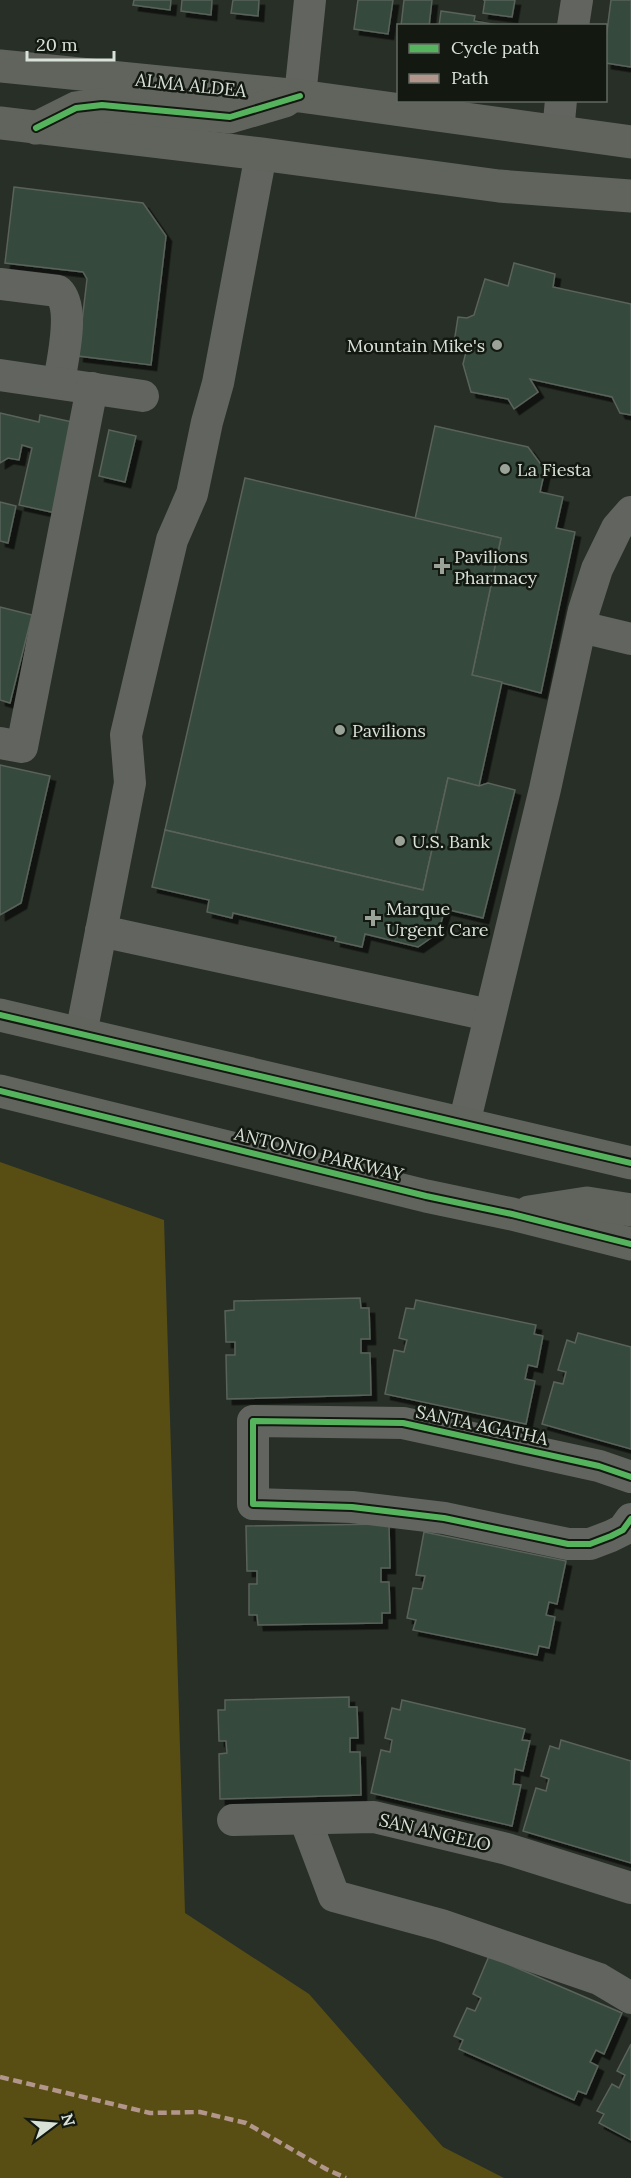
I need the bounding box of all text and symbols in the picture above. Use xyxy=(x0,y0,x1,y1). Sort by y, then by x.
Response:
scale bar xyxy=(27,24,114,62)
legend xyxy=(397,24,607,102)
text: 20 m xyxy=(36,33,78,56)
text: Cycle path xyxy=(451,36,540,59)
text: Path xyxy=(451,66,489,89)
street label: ALMA ALDEA xyxy=(133,68,248,102)
place label: Mountain Mike's xyxy=(347,334,485,357)
marker: Mountain Mike's xyxy=(490,338,504,352)
place label: La Fiesta xyxy=(517,458,591,481)
marker: La Fiesta xyxy=(498,462,512,476)
place label: Pavilions Pharmacy xyxy=(454,545,538,589)
marker: Pavilions Pharmacy xyxy=(435,559,449,573)
place label: Pavilions xyxy=(352,719,426,742)
marker: Pavilions xyxy=(333,723,347,737)
place label: U.S. Bank xyxy=(412,830,490,853)
marker: U.S. Bank xyxy=(393,834,407,848)
place label: Marque Urgent Care xyxy=(386,897,489,941)
marker: Marque Urgent Care xyxy=(364,909,382,927)
street label: ANTONIO PARKWAY xyxy=(231,1122,407,1186)
street label: SANTA AGATHA xyxy=(414,1400,551,1450)
street label: SAN ANGELO xyxy=(377,1808,493,1856)
north arrow xyxy=(24,2094,84,2154)
text: N xyxy=(57,2111,80,2129)

